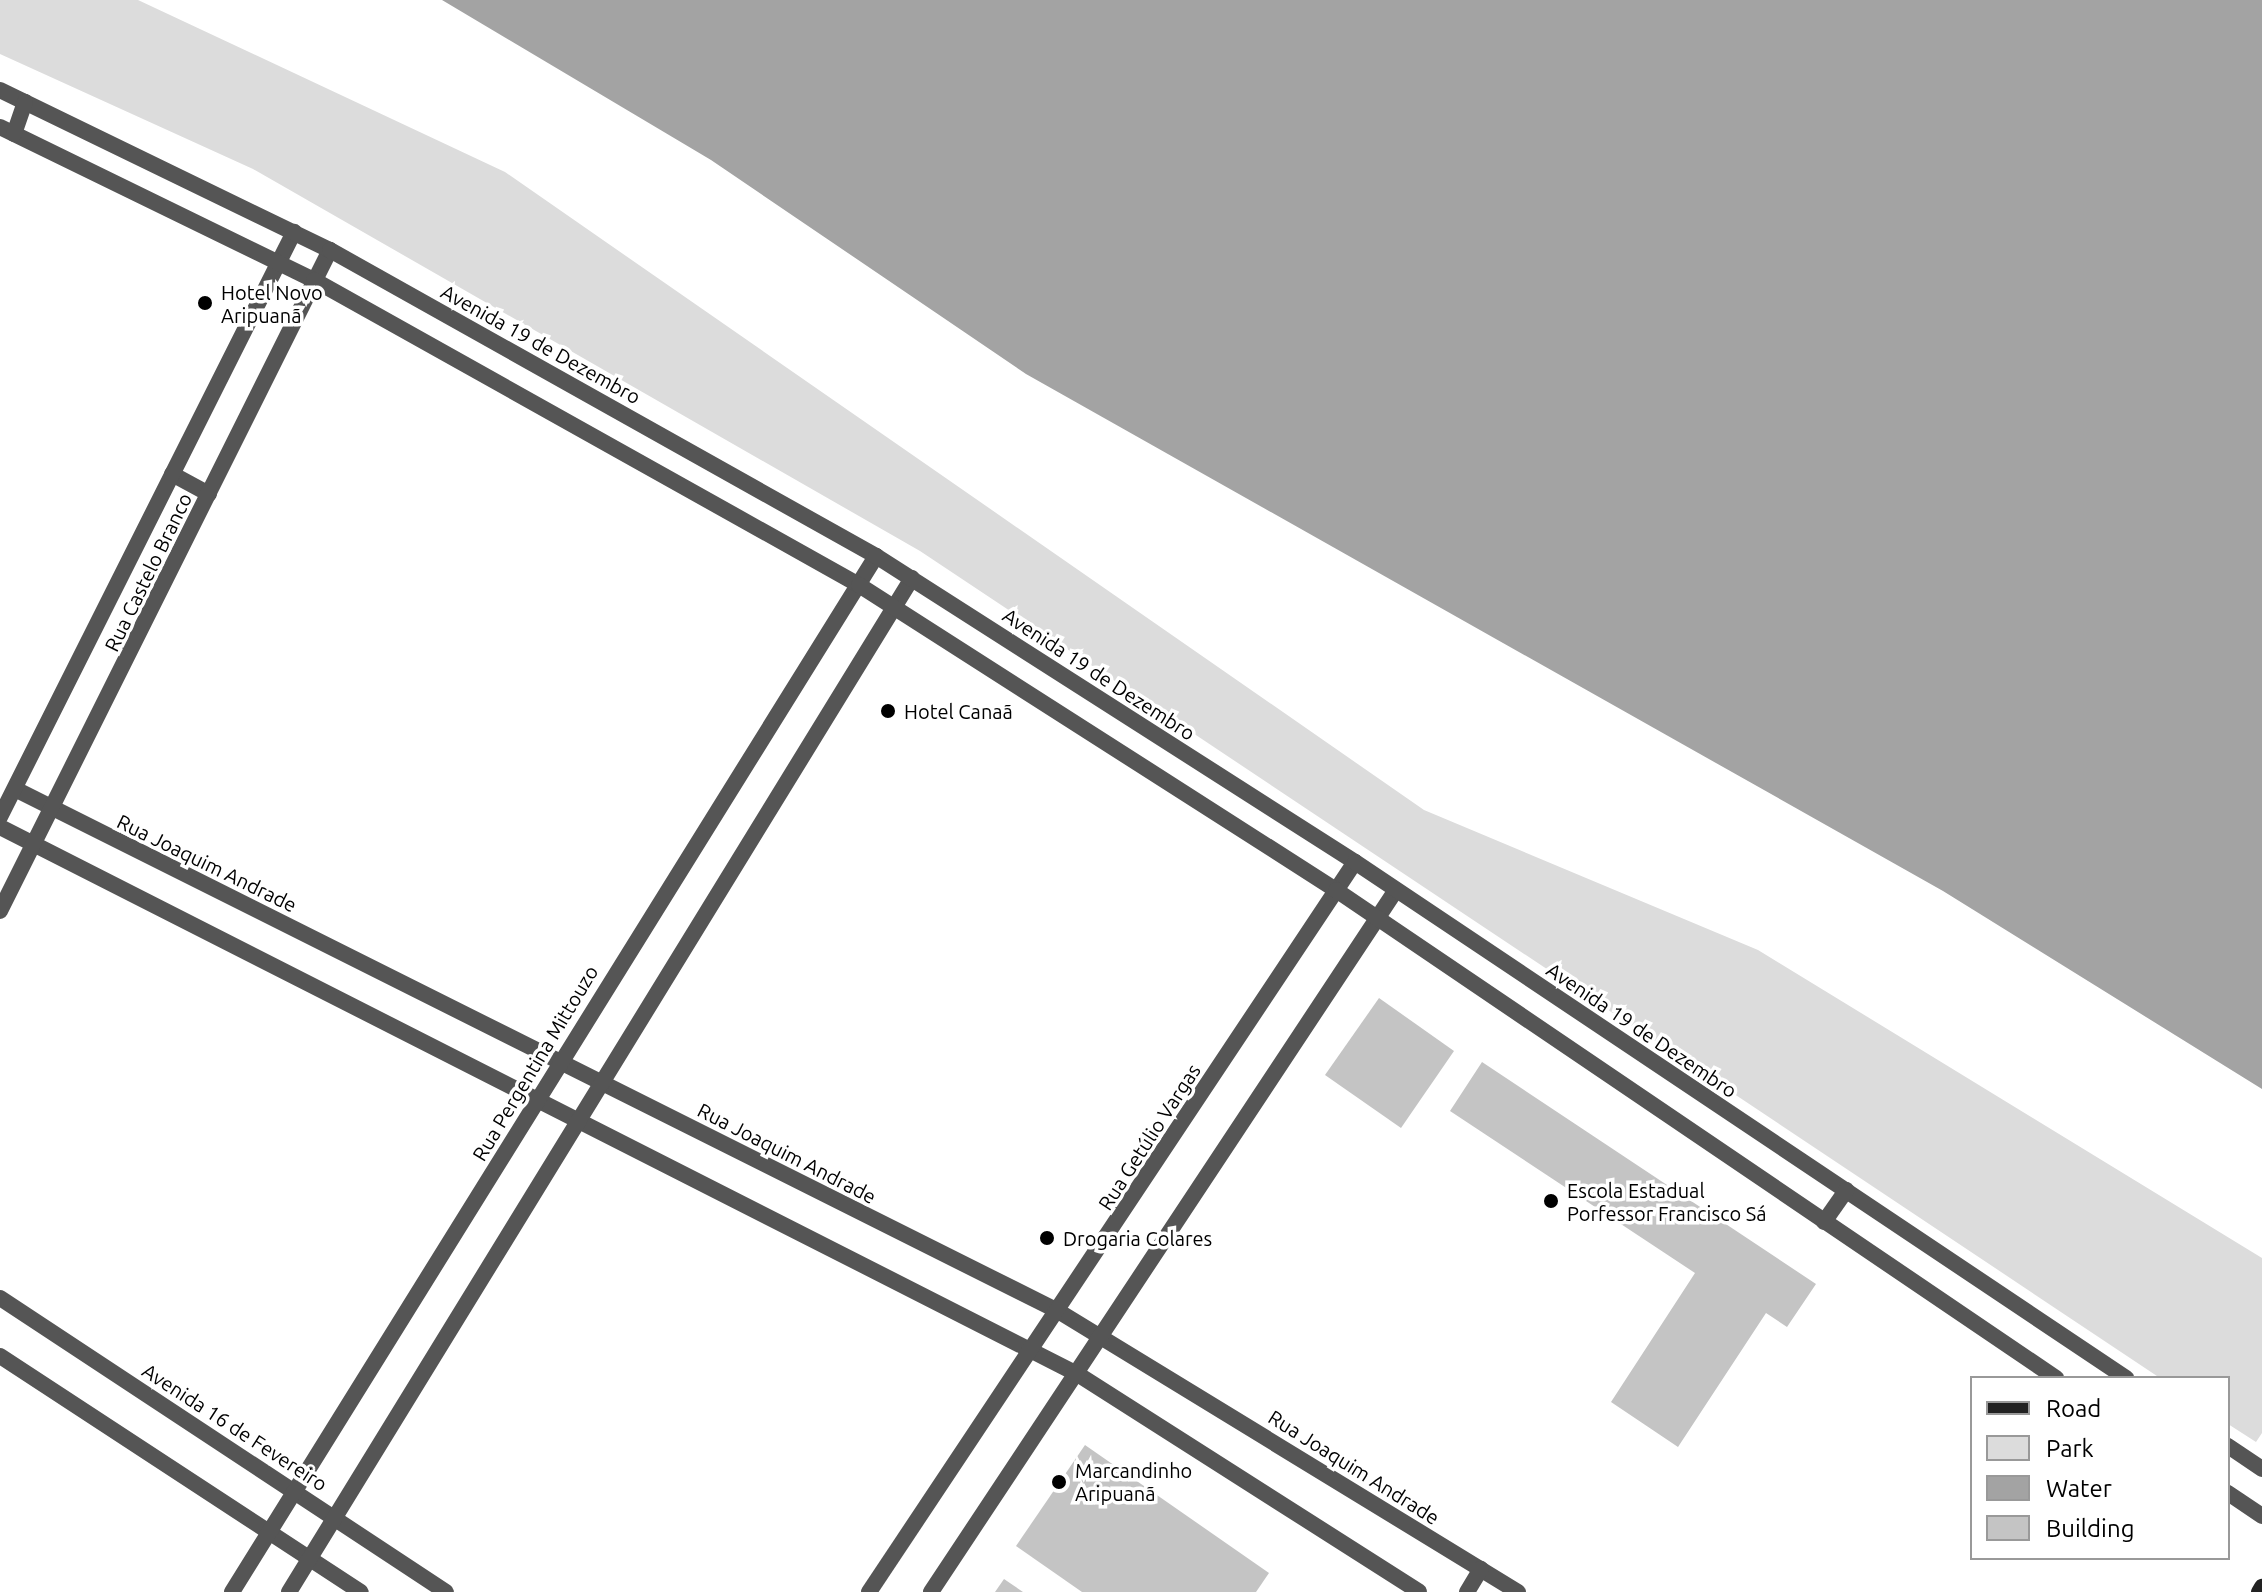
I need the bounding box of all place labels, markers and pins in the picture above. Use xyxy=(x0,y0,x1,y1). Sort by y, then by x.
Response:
place label: Hotel Novo Aripuanã xyxy=(221,280,323,327)
marker: Hotel Novo Aripuanã xyxy=(196,294,214,312)
place label: Hotel Canaã xyxy=(904,699,1013,723)
marker: Hotel Canaã xyxy=(879,702,897,720)
place label: Escola Estadual Porfessor Francisco Sá xyxy=(1567,1178,1766,1225)
marker: Escola Estadual Porfessor Francisco Sá xyxy=(1542,1192,1560,1210)
place label: Drogaria Colares xyxy=(1063,1226,1212,1250)
marker: Drogaria Colares xyxy=(1038,1229,1056,1247)
place label: Marcandinho Aripuanã xyxy=(1075,1458,1192,1505)
marker: Marcandinho Aripuanã xyxy=(1050,1473,1068,1491)

